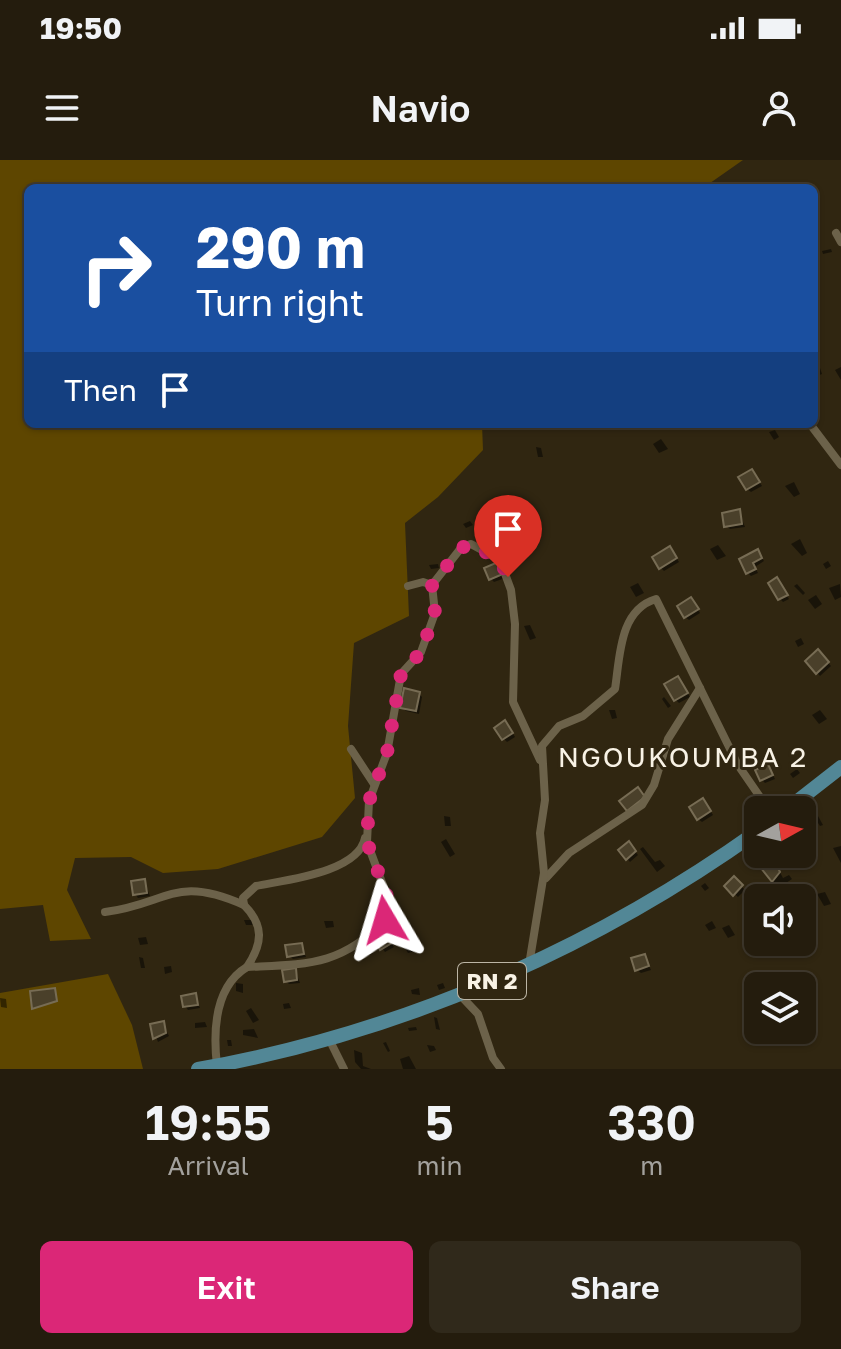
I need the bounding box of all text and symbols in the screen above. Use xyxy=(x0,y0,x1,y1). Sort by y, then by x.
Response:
text: 19:50 xyxy=(40,10,122,46)
icon: menu xyxy=(40,86,84,130)
icon: person xyxy=(757,86,801,130)
text: Navio xyxy=(371,87,470,130)
text: 290 m xyxy=(196,213,365,280)
icon: right xyxy=(64,216,168,320)
text: Turn right xyxy=(196,281,364,324)
icon: arrive xyxy=(153,368,197,412)
text: Then xyxy=(64,372,137,408)
pin xyxy=(474,495,542,577)
icon: arrive xyxy=(486,507,530,551)
district label: NGOUKOUMBA 2 xyxy=(558,740,808,773)
north arrow xyxy=(744,796,816,868)
map controls xyxy=(744,796,816,1044)
position arrow xyxy=(343,878,427,962)
button: sound xyxy=(744,884,816,956)
road number: RN 2 xyxy=(458,963,526,999)
button: layers xyxy=(744,972,816,1044)
text: 19:55 xyxy=(145,1093,271,1151)
text: 5 xyxy=(425,1093,454,1151)
text: 330 xyxy=(607,1093,696,1151)
text: Arrival xyxy=(167,1150,249,1181)
text: min xyxy=(416,1150,462,1181)
text: m xyxy=(640,1150,663,1181)
button: Exit xyxy=(40,1241,413,1333)
button: Share xyxy=(429,1241,801,1333)

